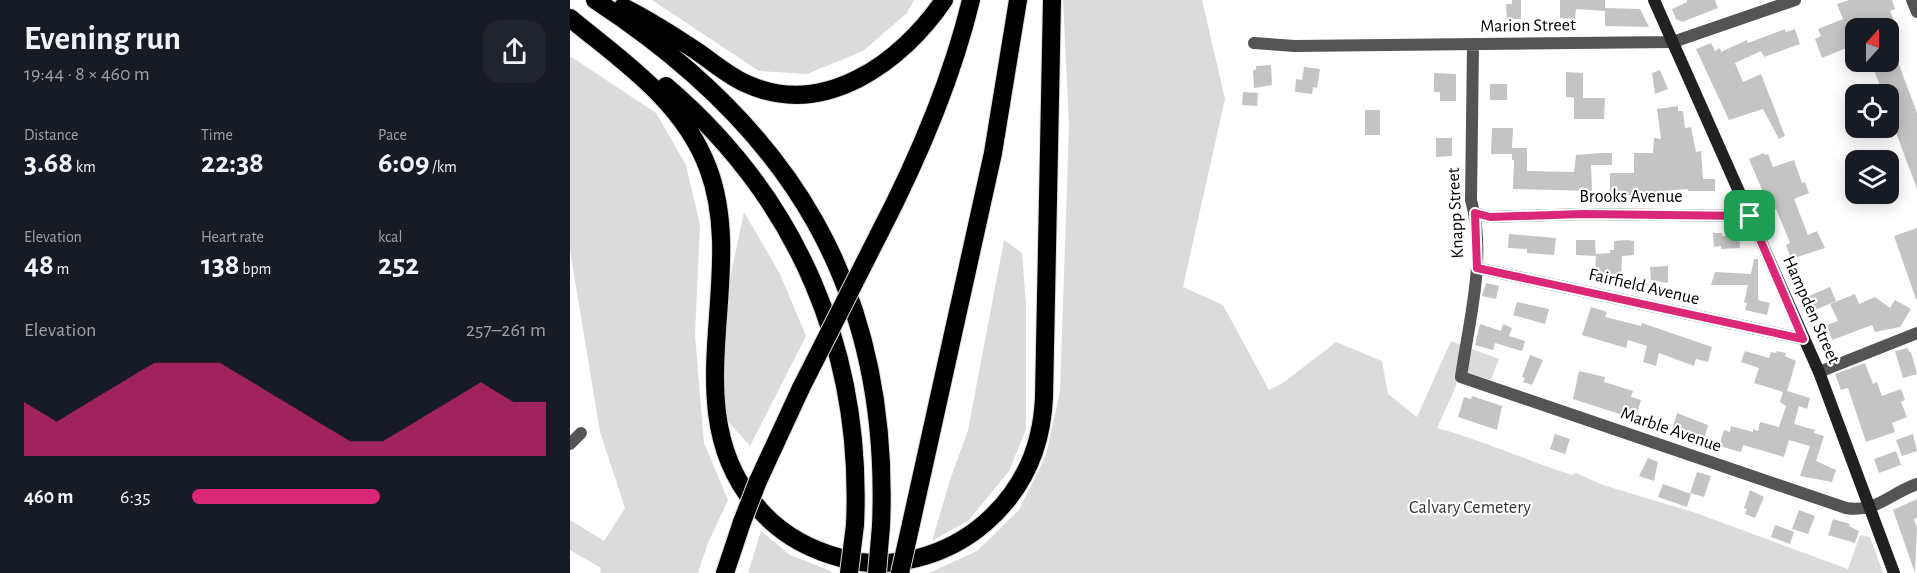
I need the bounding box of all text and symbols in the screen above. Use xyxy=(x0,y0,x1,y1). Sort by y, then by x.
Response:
street label: Marion Street xyxy=(1480,16,1576,36)
north arrow xyxy=(1845,18,1899,72)
map controls xyxy=(1845,18,1899,204)
button: share xyxy=(483,20,546,83)
text: Evening run xyxy=(24,23,181,56)
text: 19:44 · 8 × 460 m xyxy=(24,64,150,84)
button: locate xyxy=(1845,84,1899,138)
text: Distance xyxy=(24,127,78,143)
text: Time xyxy=(201,127,233,143)
text: Pace xyxy=(378,127,407,143)
text: 3.68 xyxy=(24,148,73,178)
text: 22:38 xyxy=(201,148,264,178)
text: 6:09 xyxy=(378,148,429,178)
button: layers xyxy=(1845,150,1899,204)
text: km xyxy=(73,159,96,175)
text: /km xyxy=(429,159,457,175)
street label: Knapp Street xyxy=(1445,167,1467,259)
street label: Brooks Avenue xyxy=(1579,188,1683,206)
pin xyxy=(1724,190,1775,241)
icon: arrive xyxy=(1733,199,1766,232)
text: Elevation xyxy=(24,229,82,245)
text: Heart rate xyxy=(201,229,264,245)
text: kcal xyxy=(378,229,402,245)
text: 48 xyxy=(24,250,54,280)
text: 138 xyxy=(201,250,240,280)
text: 252 xyxy=(378,250,419,280)
street label: Hampden Street xyxy=(1779,253,1843,367)
text: m xyxy=(54,261,69,277)
text: bpm xyxy=(240,261,271,277)
street label: Fairfield Avenue xyxy=(1587,265,1701,309)
text: Elevation xyxy=(24,320,96,340)
text: 257–261 m xyxy=(466,320,546,340)
street label: Marble Avenue xyxy=(1618,404,1724,456)
text: 460 m xyxy=(24,487,73,507)
text: 6:35 xyxy=(120,487,151,507)
park label: Calvary Cemetery xyxy=(1409,499,1531,517)

